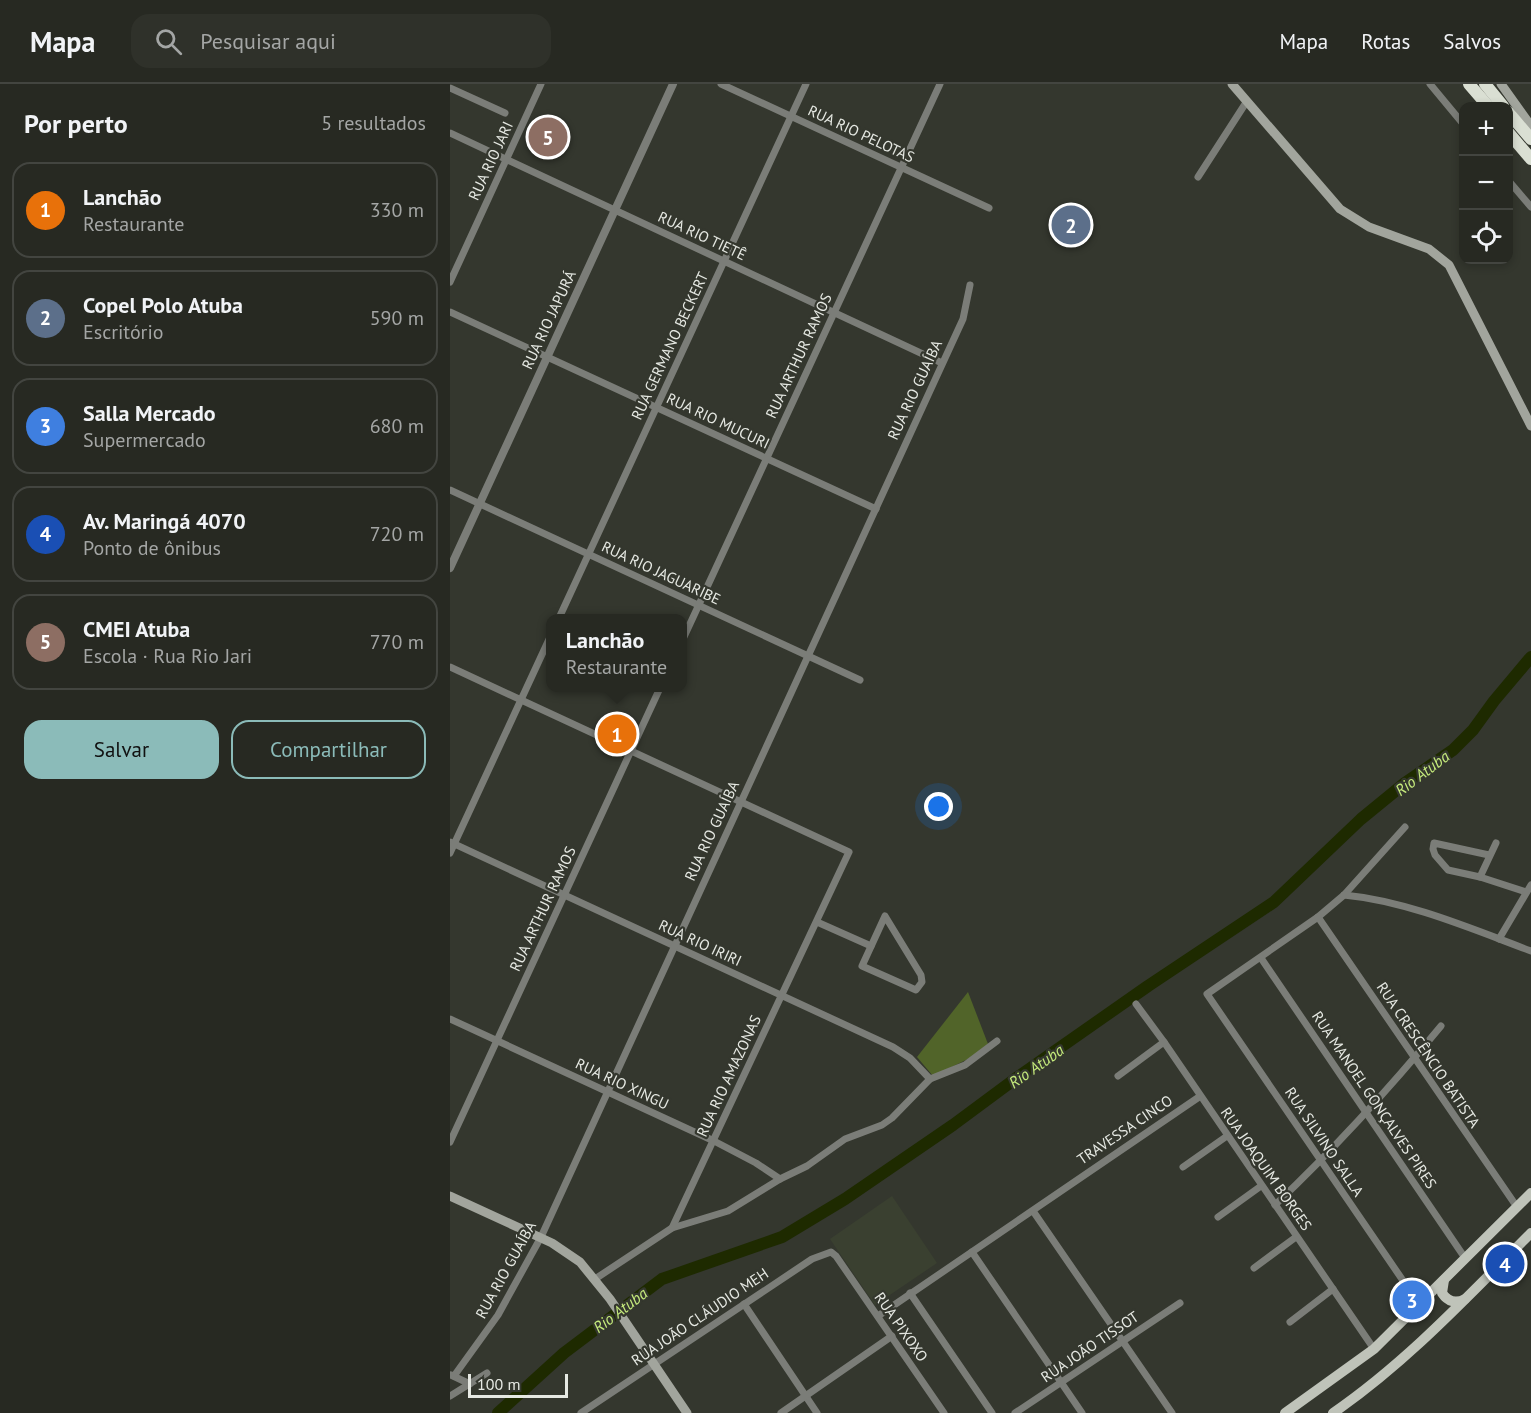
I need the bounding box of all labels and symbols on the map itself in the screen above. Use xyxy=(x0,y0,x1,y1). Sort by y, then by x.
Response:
street label: RUA RIO PELOTAS xyxy=(805,101,917,167)
pin: 5 xyxy=(528,115,568,160)
street label: RUA RIO JARI xyxy=(464,118,517,203)
pin: 2 xyxy=(1052,202,1090,248)
street label: RUA RIO TIETÊ xyxy=(655,207,749,264)
street label: RUA RIO JAPURÁ xyxy=(517,267,580,372)
street label: RUA GERMANO BECKERT xyxy=(627,268,712,423)
street label: RUA ARTHUR RAMOS xyxy=(761,290,836,421)
street label: RUA RIO GUAÍBA xyxy=(883,337,946,443)
street label: RUA RIO MUCURI xyxy=(664,388,773,453)
street label: RUA RIO JAGUARIBE xyxy=(599,537,724,608)
pin: 1 xyxy=(598,712,636,756)
water label: Rio Atuba xyxy=(1391,746,1453,800)
street label: RUA RIO GUAÍBA xyxy=(680,778,743,884)
your location xyxy=(924,792,953,821)
street label: RUA ARTHUR RAMOS xyxy=(505,843,580,974)
street label: RUA RIO IRIRI xyxy=(656,915,745,970)
street label: RUA CRESCÊNCIO BATISTA xyxy=(1373,978,1484,1131)
street label: RUA MANOEL GONÇALVES PIRES xyxy=(1308,1007,1441,1192)
street label: RUA RIO AMAZONAS xyxy=(692,1012,765,1140)
water label: Rio Atuba xyxy=(1005,1040,1068,1092)
street label: RUA RIO XINGU xyxy=(573,1054,672,1113)
street label: RUA SILVINO SALLA xyxy=(1281,1083,1368,1200)
street label: TRAVESSA CINCO xyxy=(1073,1091,1176,1169)
street label: RUA JOAQUIM BORGES xyxy=(1217,1103,1316,1234)
street label: RUA RIO GUAÍBA xyxy=(471,1218,540,1322)
pin: 4 xyxy=(1486,1242,1524,1286)
street label: RUA JOÃO CLÁUDIO MEH xyxy=(628,1264,772,1370)
pin: 3 xyxy=(1392,1278,1432,1322)
water label: Rio Atuba xyxy=(589,1283,651,1337)
street label: RUA PIXOXO xyxy=(871,1288,932,1365)
street label: RUA JOÃO TISSOT xyxy=(1037,1307,1143,1386)
scale bar xyxy=(468,1371,568,1398)

